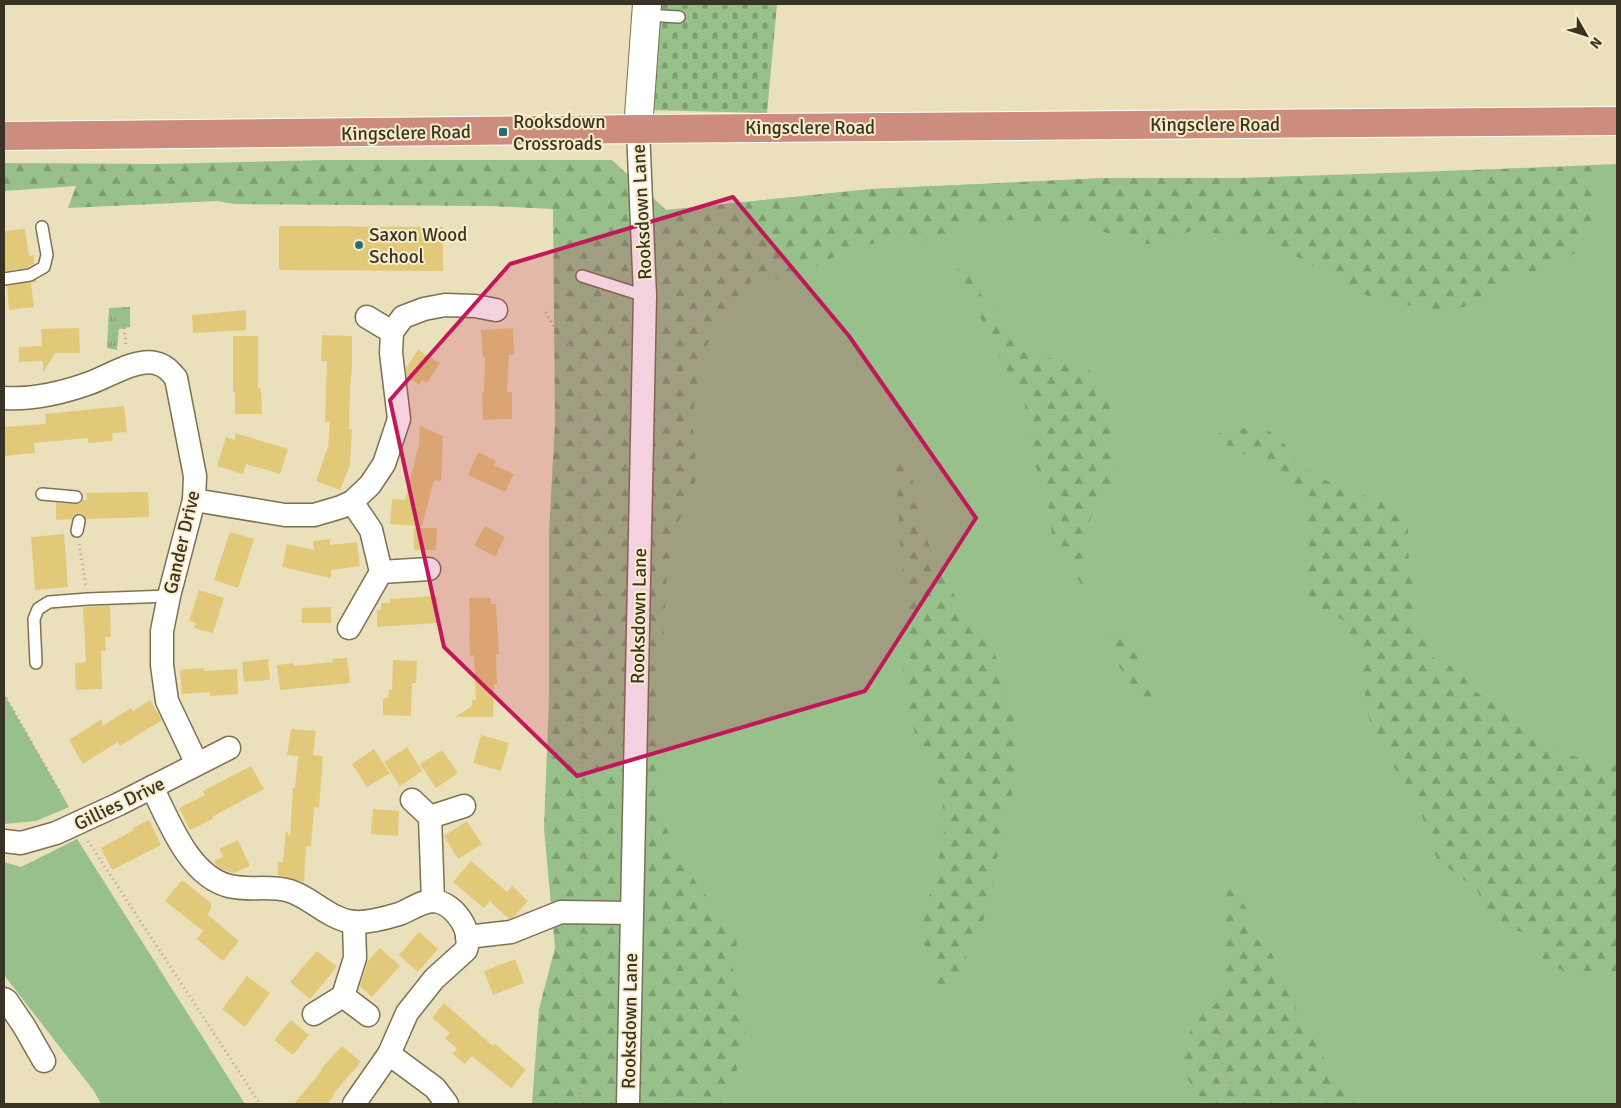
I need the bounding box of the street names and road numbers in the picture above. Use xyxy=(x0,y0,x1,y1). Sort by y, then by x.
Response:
street label: Kingsclere Road xyxy=(1150,113,1280,137)
street label: Kingsclere Road xyxy=(745,116,875,140)
street label: Kingsclere Road xyxy=(341,120,471,146)
street label: Rooksdown Lane xyxy=(626,143,658,281)
street label: Gander Drive xyxy=(158,488,206,596)
street label: Rooksdown Lane xyxy=(626,548,652,684)
street label: Gillies Drive xyxy=(70,772,169,836)
street label: Rooksdown Lane xyxy=(617,953,643,1089)

